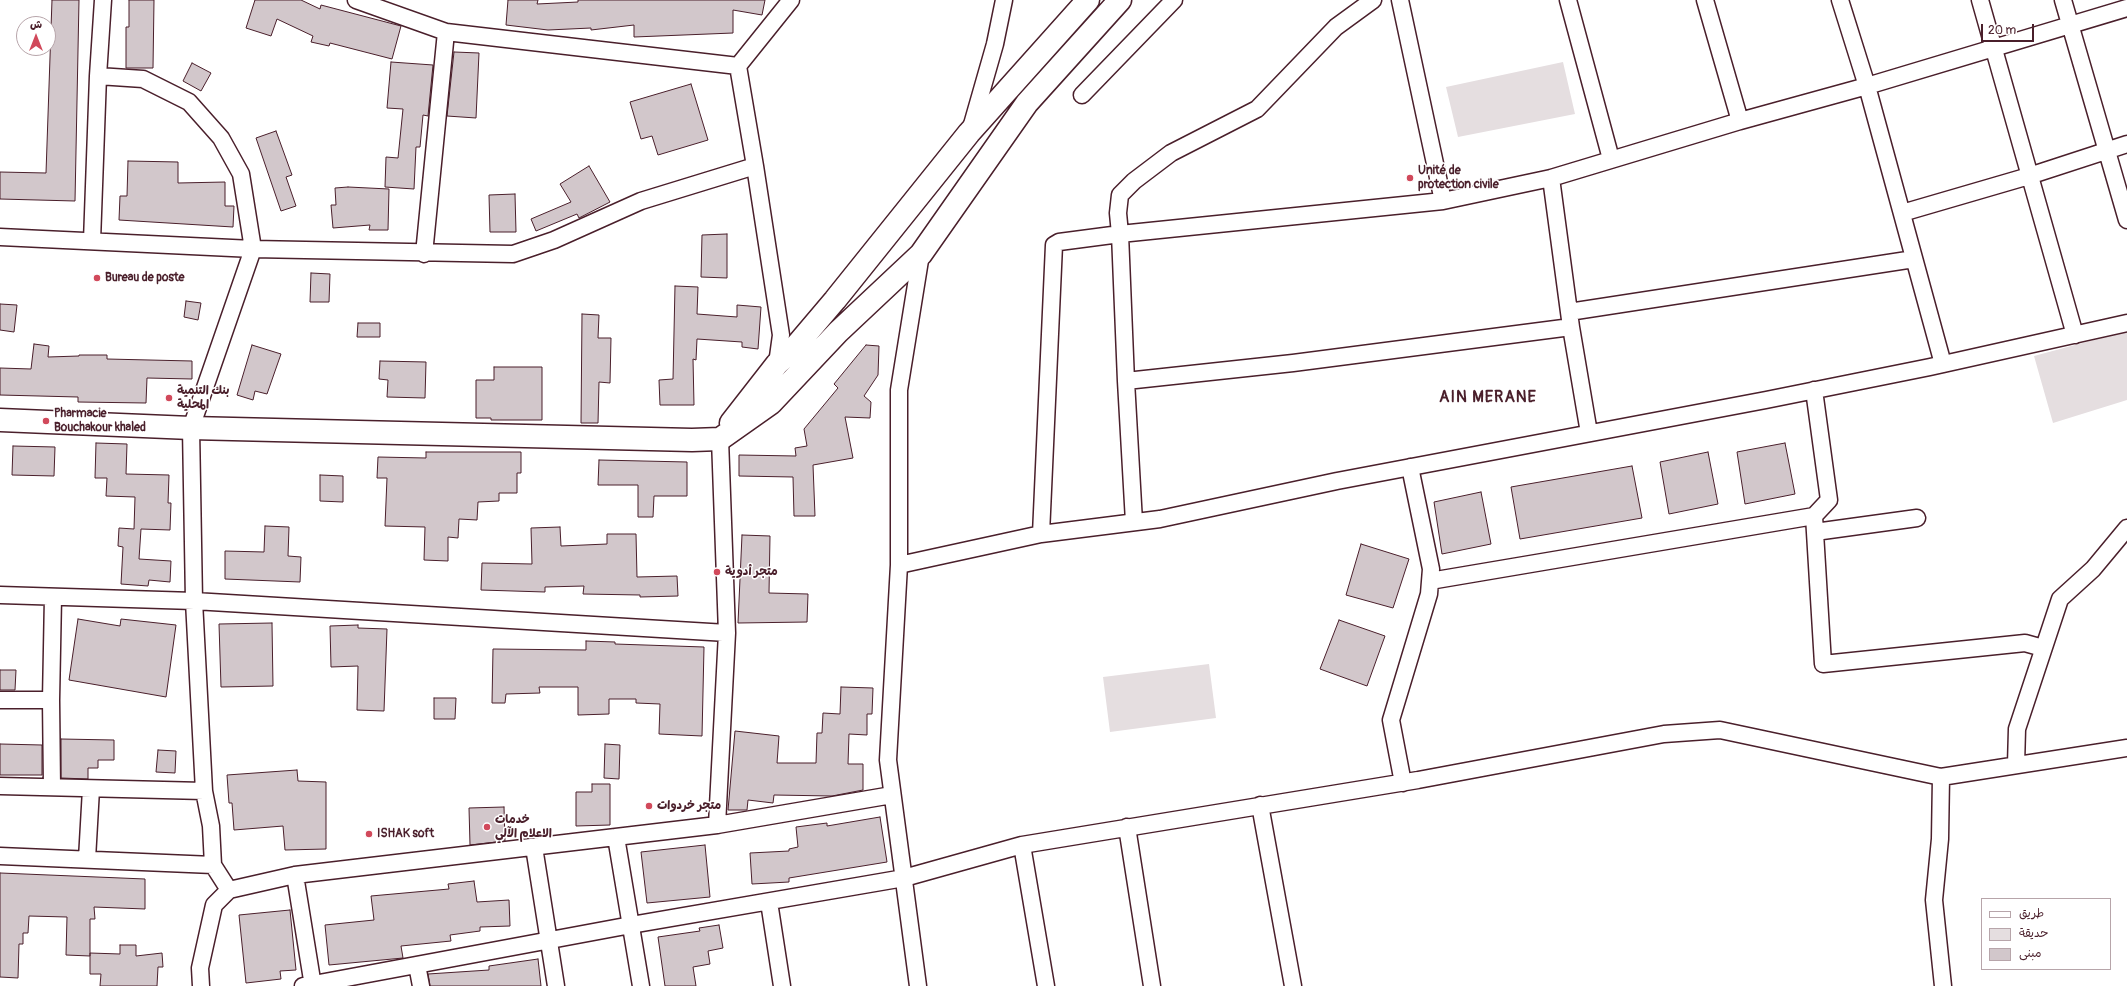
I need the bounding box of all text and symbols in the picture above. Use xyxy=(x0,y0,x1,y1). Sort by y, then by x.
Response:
north arrow xyxy=(16,16,56,56)
scale bar xyxy=(1983,16,2036,42)
text: ش xyxy=(30,18,42,31)
text: 20 m xyxy=(1988,23,2016,38)
place label: Unité de protection civile xyxy=(1418,164,1499,192)
marker: Unité de protection civile xyxy=(1405,173,1415,183)
place label: Bureau de poste xyxy=(105,271,185,285)
marker: Bureau de poste xyxy=(92,273,102,283)
place label: بنك التنمية المحلية xyxy=(177,384,229,412)
district label: AIN MERANE xyxy=(1439,388,1537,408)
marker: بنك التنمية المحلية xyxy=(164,393,174,403)
place label: Pharmacie Bouchakour khaled xyxy=(54,407,146,435)
marker: Pharmacie Bouchakour khaled xyxy=(41,416,51,426)
place label: متجر أدوية xyxy=(725,565,778,579)
marker: متجر أدوية xyxy=(712,567,722,577)
place label: متجر خردوات xyxy=(657,799,721,813)
marker: متجر خردوات xyxy=(644,801,654,811)
place label: خدمات الاعلام الآلي xyxy=(495,813,552,841)
marker: خدمات الاعلام الآلي xyxy=(482,822,492,832)
place label: ISHAK soft xyxy=(377,827,434,841)
marker: ISHAK soft xyxy=(364,829,374,839)
legend xyxy=(1981,898,2111,970)
text: طريق xyxy=(2019,906,2044,921)
text: حديقة xyxy=(2019,926,2048,941)
text: مبنى xyxy=(2019,946,2042,961)

